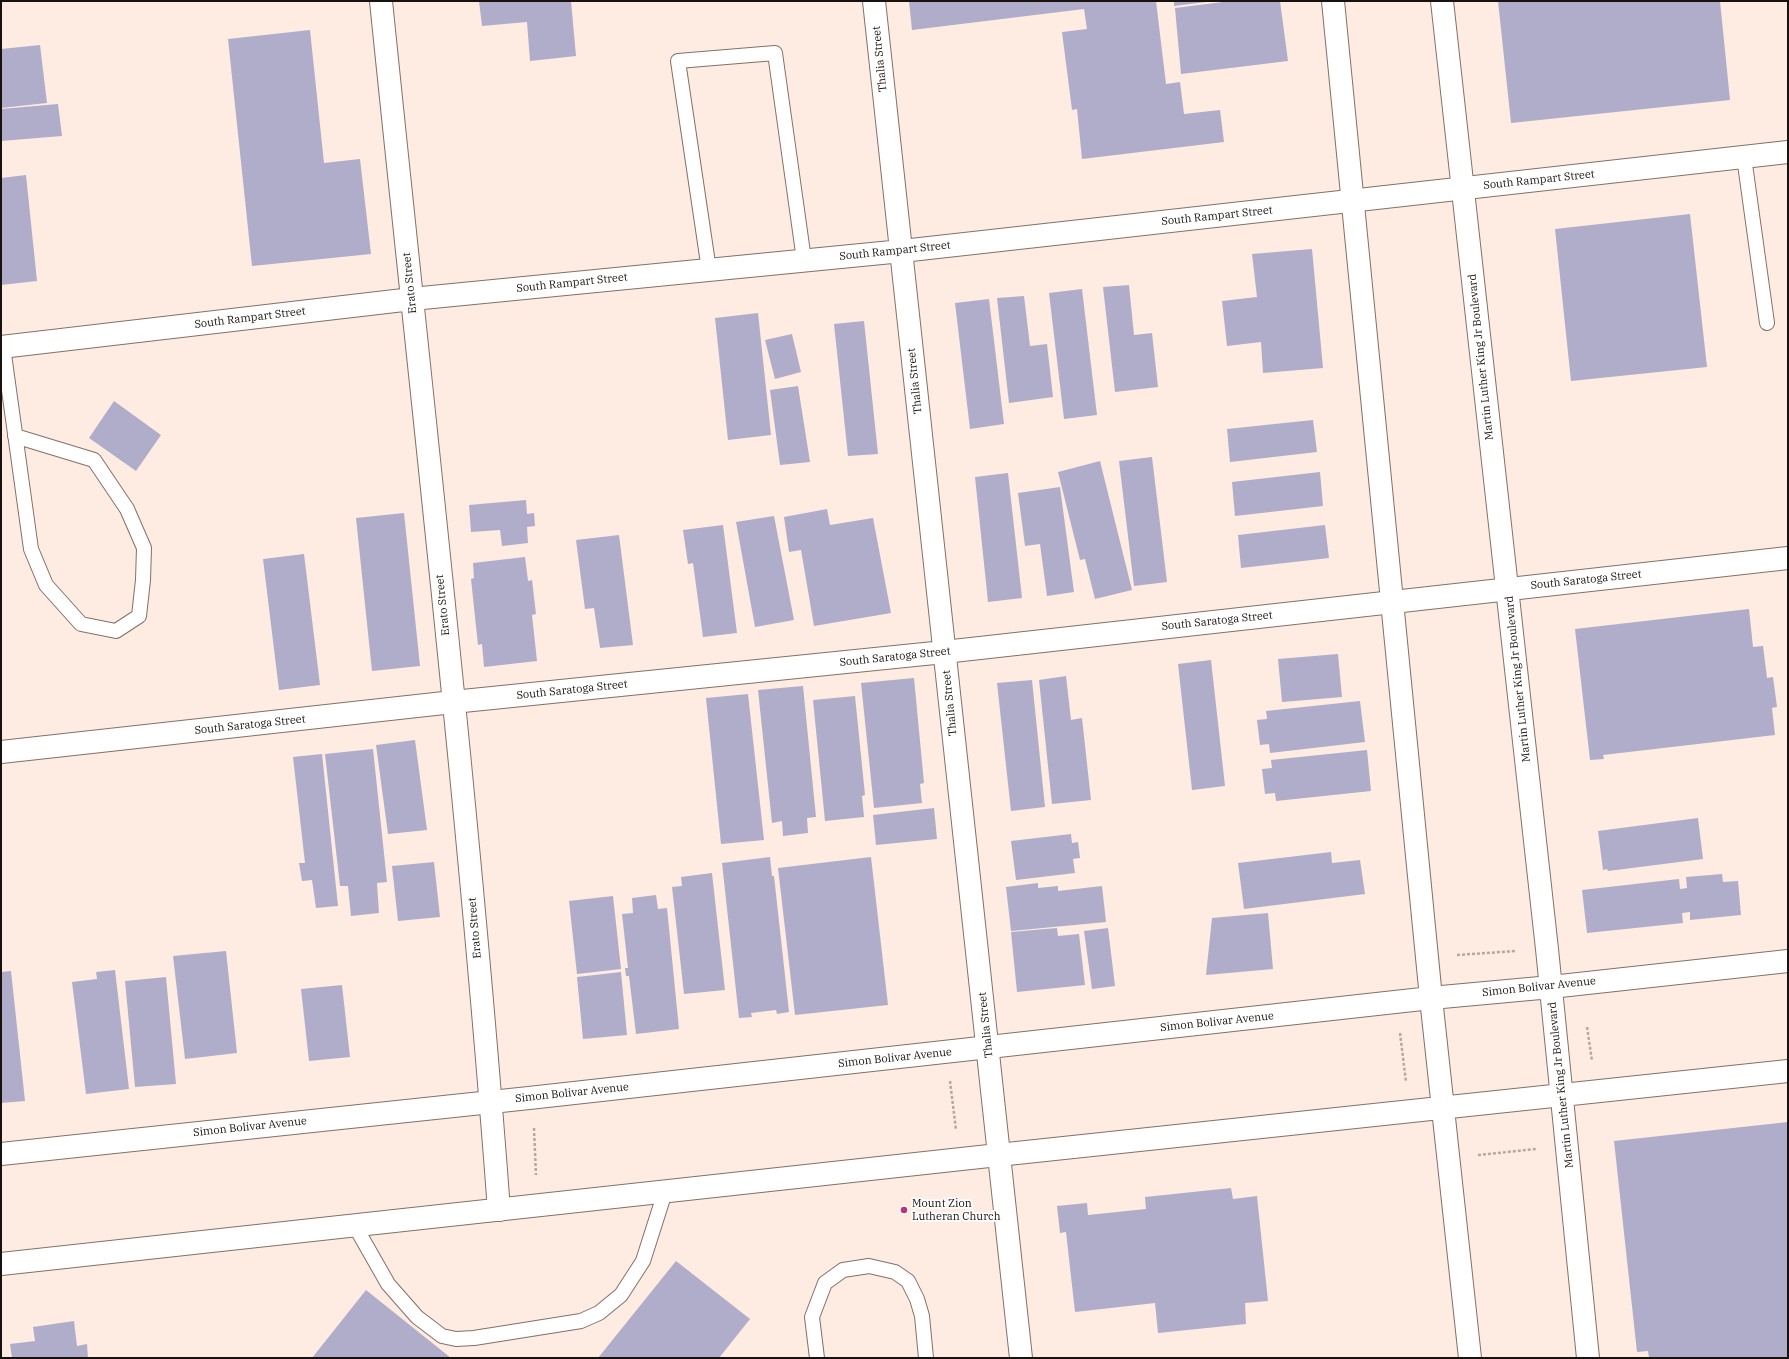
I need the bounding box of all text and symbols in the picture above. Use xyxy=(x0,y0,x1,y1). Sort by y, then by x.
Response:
street label: Thalia Street xyxy=(870,25,890,93)
street label: South Rampart Street xyxy=(1483,168,1595,192)
street label: South Rampart Street xyxy=(1161,204,1273,228)
street label: South Rampart Street xyxy=(839,239,951,263)
street label: Erato Street xyxy=(400,252,420,314)
street label: South Rampart Street xyxy=(516,271,628,295)
street label: Martin Luther King Jr Boulevard xyxy=(1466,273,1496,441)
street label: South Rampart Street xyxy=(194,305,306,331)
street label: Thalia Street xyxy=(905,347,925,415)
street label: South Saratoga Street xyxy=(1530,568,1642,592)
street label: Erato Street xyxy=(433,574,453,636)
street label: Martin Luther King Jr Boulevard xyxy=(1503,595,1533,763)
street label: South Saratoga Street xyxy=(1161,609,1273,633)
street label: South Saratoga Street xyxy=(839,645,951,669)
street label: Thalia Street xyxy=(940,669,960,737)
street label: South Saratoga Street xyxy=(516,678,628,702)
street label: South Saratoga Street xyxy=(194,713,306,737)
street label: Erato Street xyxy=(466,897,484,959)
street label: Simon Bolivar Avenue xyxy=(1481,974,1597,1000)
street label: Thalia Street xyxy=(976,991,996,1059)
street label: Martin Luther King Jr Boulevard xyxy=(1546,1001,1576,1169)
street label: Simon Bolivar Avenue xyxy=(1159,1009,1275,1035)
street label: Simon Bolivar Avenue xyxy=(837,1045,953,1071)
street label: Simon Bolivar Avenue xyxy=(514,1080,630,1106)
street label: Simon Bolivar Avenue xyxy=(192,1114,308,1140)
place label: Mount Zion Lutheran Church xyxy=(912,1197,1001,1223)
marker: Mount Zion Lutheran Church xyxy=(899,1205,909,1215)

